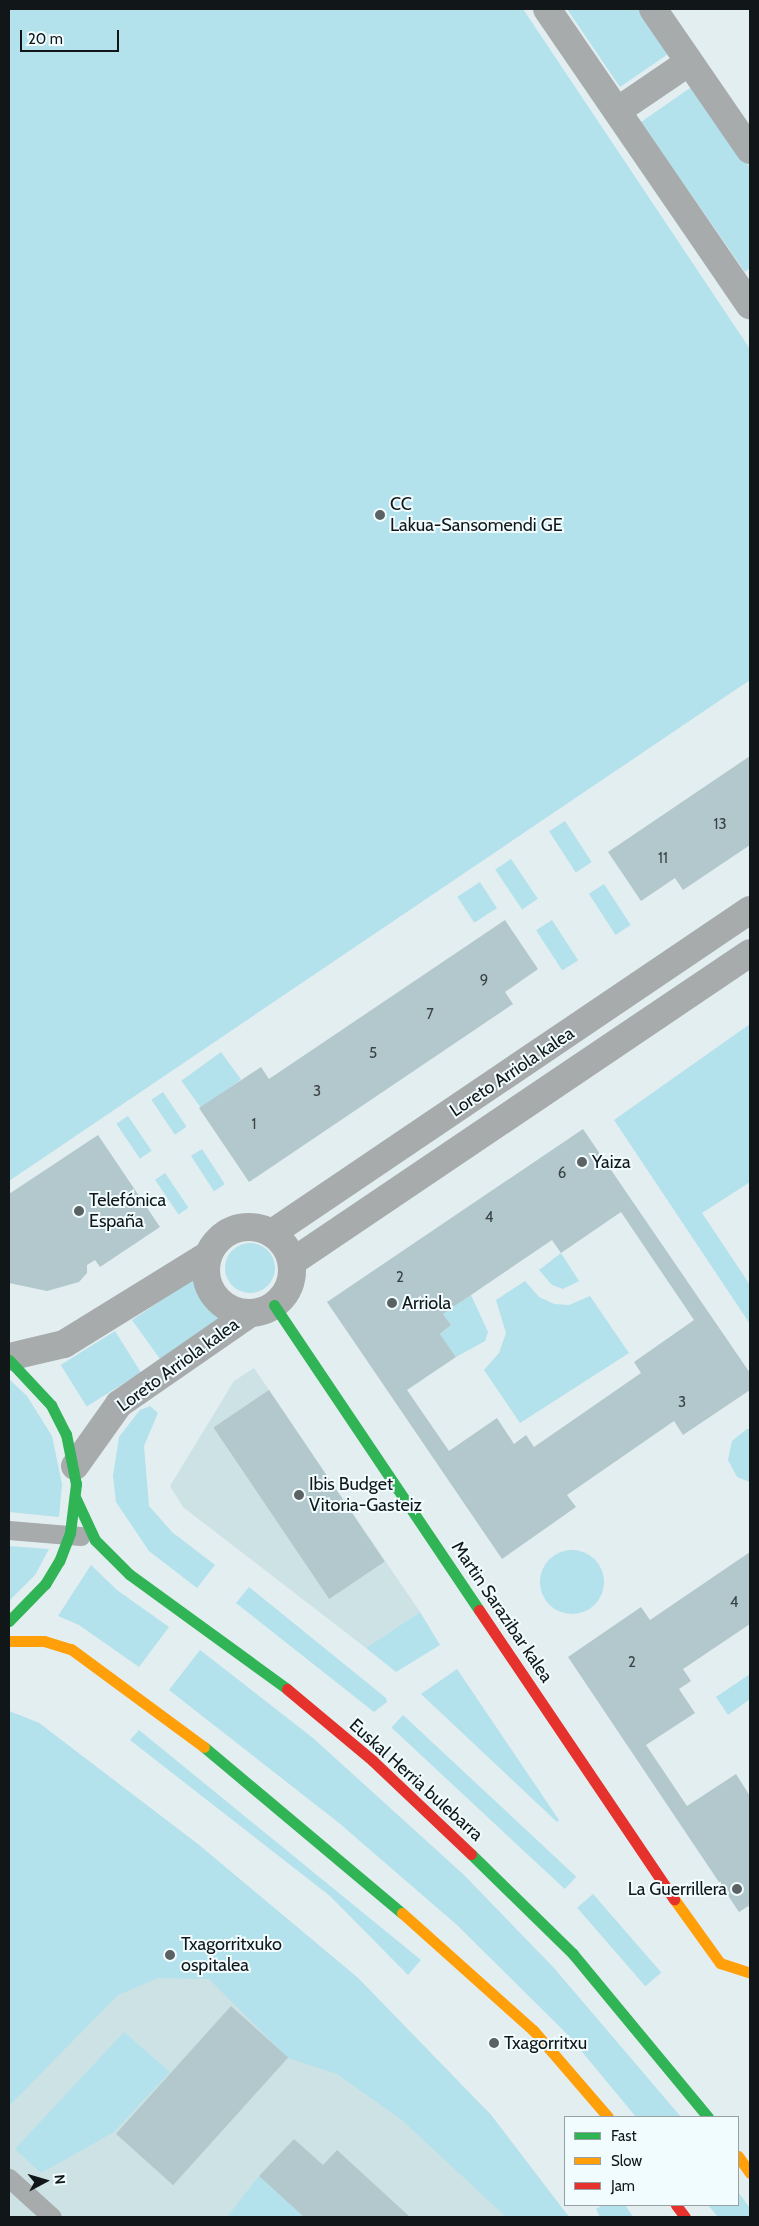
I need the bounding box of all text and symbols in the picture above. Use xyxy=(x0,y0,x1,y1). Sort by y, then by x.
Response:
scale bar xyxy=(22,20,121,52)
text: 20 m xyxy=(28,30,63,48)
place label: CC Lakua-Sansomendi GE xyxy=(390,494,563,536)
marker: CC Lakua-Sansomendi GE xyxy=(374,509,386,521)
house number: 13 xyxy=(713,816,727,834)
house number: 11 xyxy=(658,850,668,868)
house number: 9 xyxy=(480,972,488,990)
house number: 7 xyxy=(426,1006,434,1024)
street label: Loreto Arriola kalea xyxy=(446,1022,578,1122)
house number: 5 xyxy=(369,1045,377,1063)
house number: 3 xyxy=(313,1083,321,1101)
house number: 1 xyxy=(252,1116,256,1134)
place label: Yaiza xyxy=(592,1151,631,1173)
marker: Yaiza xyxy=(576,1156,588,1168)
house number: 6 xyxy=(558,1165,566,1183)
place label: Telefónica España xyxy=(89,1190,166,1232)
marker: Telefónica España xyxy=(73,1205,85,1217)
house number: 4 xyxy=(485,1209,493,1227)
house number: 2 xyxy=(396,1269,404,1287)
place label: Arriola xyxy=(402,1292,451,1314)
marker: Arriola xyxy=(386,1297,398,1309)
street label: Loreto Arriola kalea xyxy=(113,1314,243,1416)
house number: 3 xyxy=(678,1394,686,1412)
place label: Ibis Budget Vitoria-Gasteiz xyxy=(309,1474,422,1516)
marker: Ibis Budget Vitoria-Gasteiz xyxy=(293,1489,305,1501)
street label: Martin Sarazibar kalea xyxy=(447,1537,557,1687)
house number: 4 xyxy=(730,1594,738,1612)
house number: 2 xyxy=(628,1654,636,1672)
street label: Euskal Herria bulebarra xyxy=(345,1714,487,1846)
place label: La Guerrillera xyxy=(628,1878,727,1900)
marker: La Guerrillera xyxy=(731,1883,743,1895)
place label: Txagorritxuko ospitalea xyxy=(181,1934,282,1976)
marker: Txagorritxuko ospitalea xyxy=(163,1948,177,1962)
place label: Txagorritxu xyxy=(504,2032,587,2054)
marker: Txagorritxu xyxy=(488,2037,500,2049)
legend xyxy=(564,2116,739,2206)
text: Fast xyxy=(611,2127,636,2145)
text: Slow xyxy=(611,2152,642,2170)
north arrow xyxy=(20,2156,70,2206)
text: N xyxy=(50,2174,69,2185)
text: Jam xyxy=(611,2177,635,2195)

